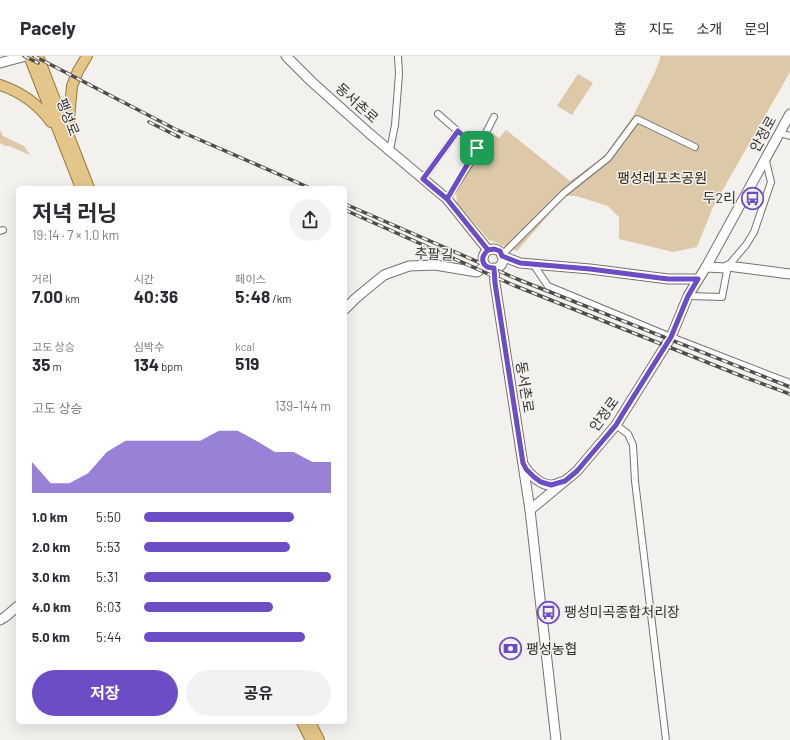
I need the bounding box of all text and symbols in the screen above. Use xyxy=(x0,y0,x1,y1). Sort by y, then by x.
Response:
text: Pacely xyxy=(20,16,76,39)
text: 홈 xyxy=(614,20,627,37)
text: 지도 xyxy=(649,20,674,37)
text: 소개 xyxy=(696,20,722,37)
text: 문의 xyxy=(744,20,770,37)
street label: 동서촌로 xyxy=(332,79,382,126)
street label: 팽성로 xyxy=(54,96,83,138)
street label: 안정로 xyxy=(746,113,779,155)
pin xyxy=(460,131,494,165)
icon: arrive xyxy=(466,137,488,159)
park label: 팽성레포츠공원 xyxy=(617,169,707,186)
bus stop icon: 두2리 xyxy=(739,185,765,211)
place label: 두2리 xyxy=(703,189,736,206)
text: 저녁 러닝 xyxy=(32,199,117,225)
button: share xyxy=(289,199,331,241)
text: 19:14 · 7 × 1.0 km xyxy=(32,227,119,243)
street label: 추팔길 xyxy=(414,244,454,263)
text: 거리 xyxy=(32,272,52,285)
text: 시간 xyxy=(134,272,154,285)
text: 페이스 xyxy=(235,272,266,285)
text: 7.00 xyxy=(32,286,63,306)
text: 40:36 xyxy=(134,286,178,306)
text: 5:48 xyxy=(235,286,270,306)
text: km xyxy=(63,292,80,305)
text: /km xyxy=(270,292,291,305)
text: 고도 상승 xyxy=(32,340,75,353)
text: 심박수 xyxy=(134,340,164,353)
text: kcal xyxy=(235,340,255,353)
text: 519 xyxy=(235,353,259,373)
text: 35 xyxy=(32,354,50,374)
text: 134 xyxy=(134,354,159,374)
text: m xyxy=(50,360,62,373)
text: bpm xyxy=(159,360,183,373)
street label: 동서촌로 xyxy=(513,360,538,414)
street label: 안정로 xyxy=(585,393,622,434)
text: 139–144 m xyxy=(275,398,331,414)
text: 고도 상승 xyxy=(32,400,82,416)
text: 1.0 km xyxy=(32,509,68,525)
text: 5:50 xyxy=(96,509,121,525)
text: 2.0 km xyxy=(32,539,70,555)
text: 5:53 xyxy=(96,539,120,555)
text: 3.0 km xyxy=(32,569,70,585)
text: 5:31 xyxy=(96,569,118,585)
text: 4.0 km xyxy=(32,599,71,615)
text: 6:03 xyxy=(96,599,121,615)
bus stop icon: 팽성미곡종합처리장 xyxy=(536,599,562,625)
place label: 팽성미곡종합처리장 xyxy=(564,603,680,620)
text: 5.0 km xyxy=(32,629,70,645)
text: 5:44 xyxy=(96,629,121,645)
bank icon: 팽성농협 xyxy=(498,636,524,662)
place label: 팽성농협 xyxy=(526,640,578,657)
button: 저장 xyxy=(32,670,178,716)
button: 공유 xyxy=(186,670,331,716)

